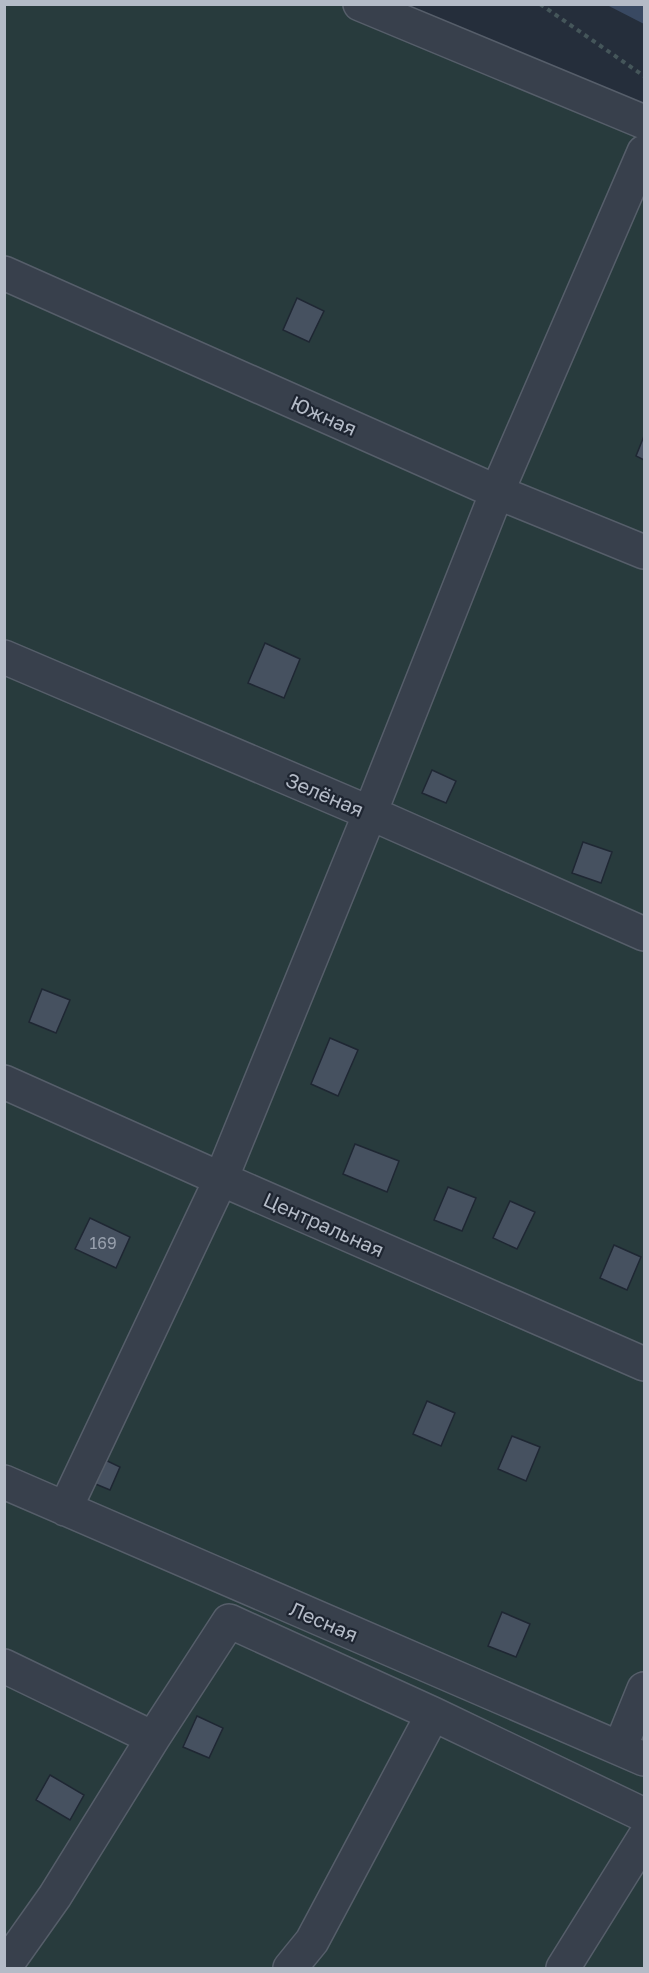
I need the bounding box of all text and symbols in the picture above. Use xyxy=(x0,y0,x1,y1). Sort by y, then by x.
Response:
street label: Южная xyxy=(287,390,361,440)
street label: Зелёная xyxy=(282,767,368,821)
street label: Центральная xyxy=(260,1187,388,1261)
house number: 169 xyxy=(89,1233,117,1253)
street label: Лесная xyxy=(286,1596,362,1646)

